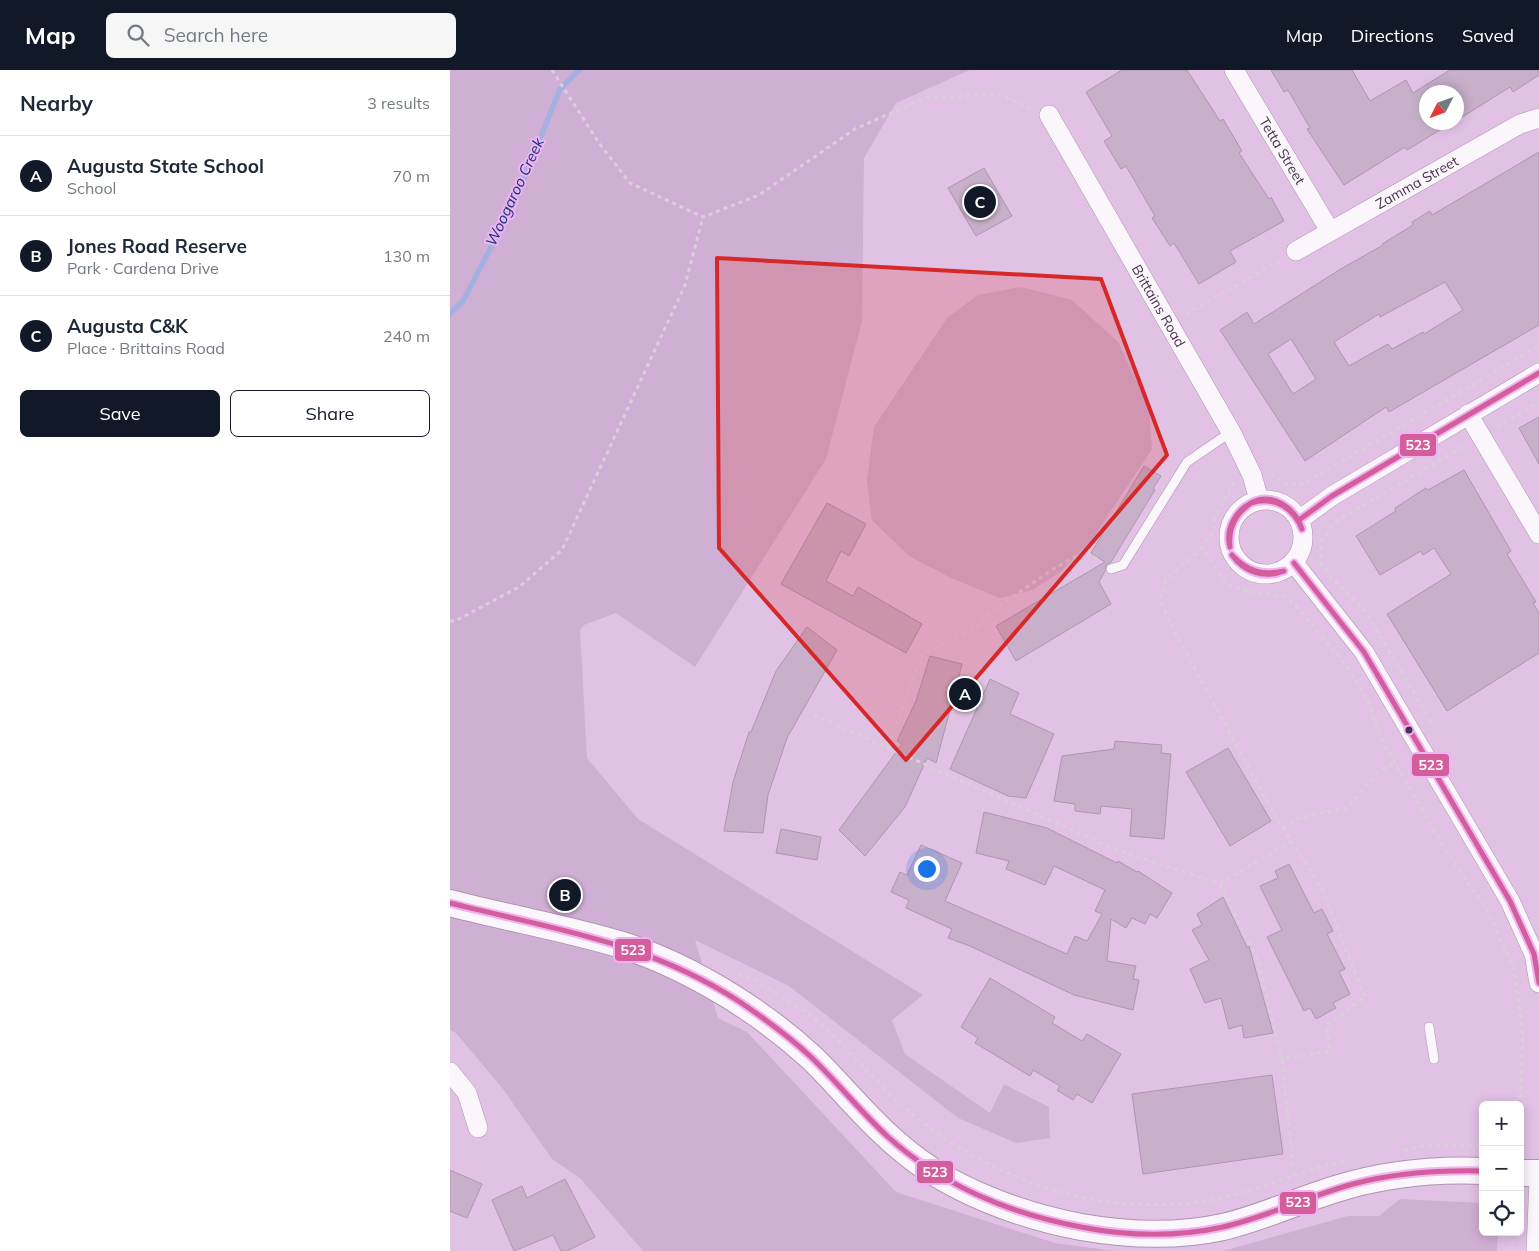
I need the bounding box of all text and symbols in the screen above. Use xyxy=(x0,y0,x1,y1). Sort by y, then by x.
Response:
search box xyxy=(106,13,456,58)
text: Map xyxy=(25,20,76,50)
icon: search xyxy=(124,21,152,49)
text: Search here xyxy=(164,23,268,47)
text: Map xyxy=(1286,24,1323,47)
text: Directions xyxy=(1351,24,1434,47)
text: Saved xyxy=(1462,24,1514,47)
north arrow xyxy=(1419,85,1464,130)
text: Nearby xyxy=(20,90,93,116)
text: 3 results xyxy=(367,93,430,113)
street label: Tetta Street xyxy=(1255,114,1309,188)
water label: Woogaroo Creek xyxy=(481,134,548,249)
street label: Zamma Street xyxy=(1372,152,1461,213)
text: Augusta State School xyxy=(67,154,264,178)
text: A xyxy=(30,166,42,186)
text: 70 m xyxy=(393,166,430,186)
text: School xyxy=(67,178,116,198)
pin: C xyxy=(964,183,996,221)
text: Jones Road Reserve xyxy=(67,234,247,258)
text: B xyxy=(30,246,42,266)
text: 130 m xyxy=(383,246,430,266)
text: Park · Cardena Drive xyxy=(67,258,219,278)
street label: Brittains Road xyxy=(1128,261,1189,350)
text: Augusta C&K xyxy=(67,314,188,338)
text: C xyxy=(31,326,41,346)
text: 240 m xyxy=(383,326,430,346)
text: Place · Brittains Road xyxy=(67,338,225,358)
button: Save xyxy=(20,390,220,437)
button: Share xyxy=(230,390,430,437)
line badge: 523 xyxy=(1399,433,1437,457)
text: 523 xyxy=(1405,436,1431,454)
pin: A xyxy=(949,675,981,713)
unlabelled marker xyxy=(1404,725,1414,735)
line badge: 523 xyxy=(1411,753,1450,777)
text: 523 xyxy=(1418,756,1444,774)
your location xyxy=(914,856,940,882)
pin: B xyxy=(549,876,581,914)
line badge: 523 xyxy=(614,938,652,962)
text: 523 xyxy=(620,941,646,959)
map controls xyxy=(1479,1101,1524,1236)
button: + xyxy=(1479,1101,1524,1146)
button: − xyxy=(1479,1146,1524,1191)
line badge: 523 xyxy=(916,1160,954,1184)
text: 523 xyxy=(922,1163,948,1181)
line badge: 523 xyxy=(1279,1191,1317,1215)
button: locate xyxy=(1479,1191,1524,1236)
text: 523 xyxy=(1285,1193,1311,1211)

